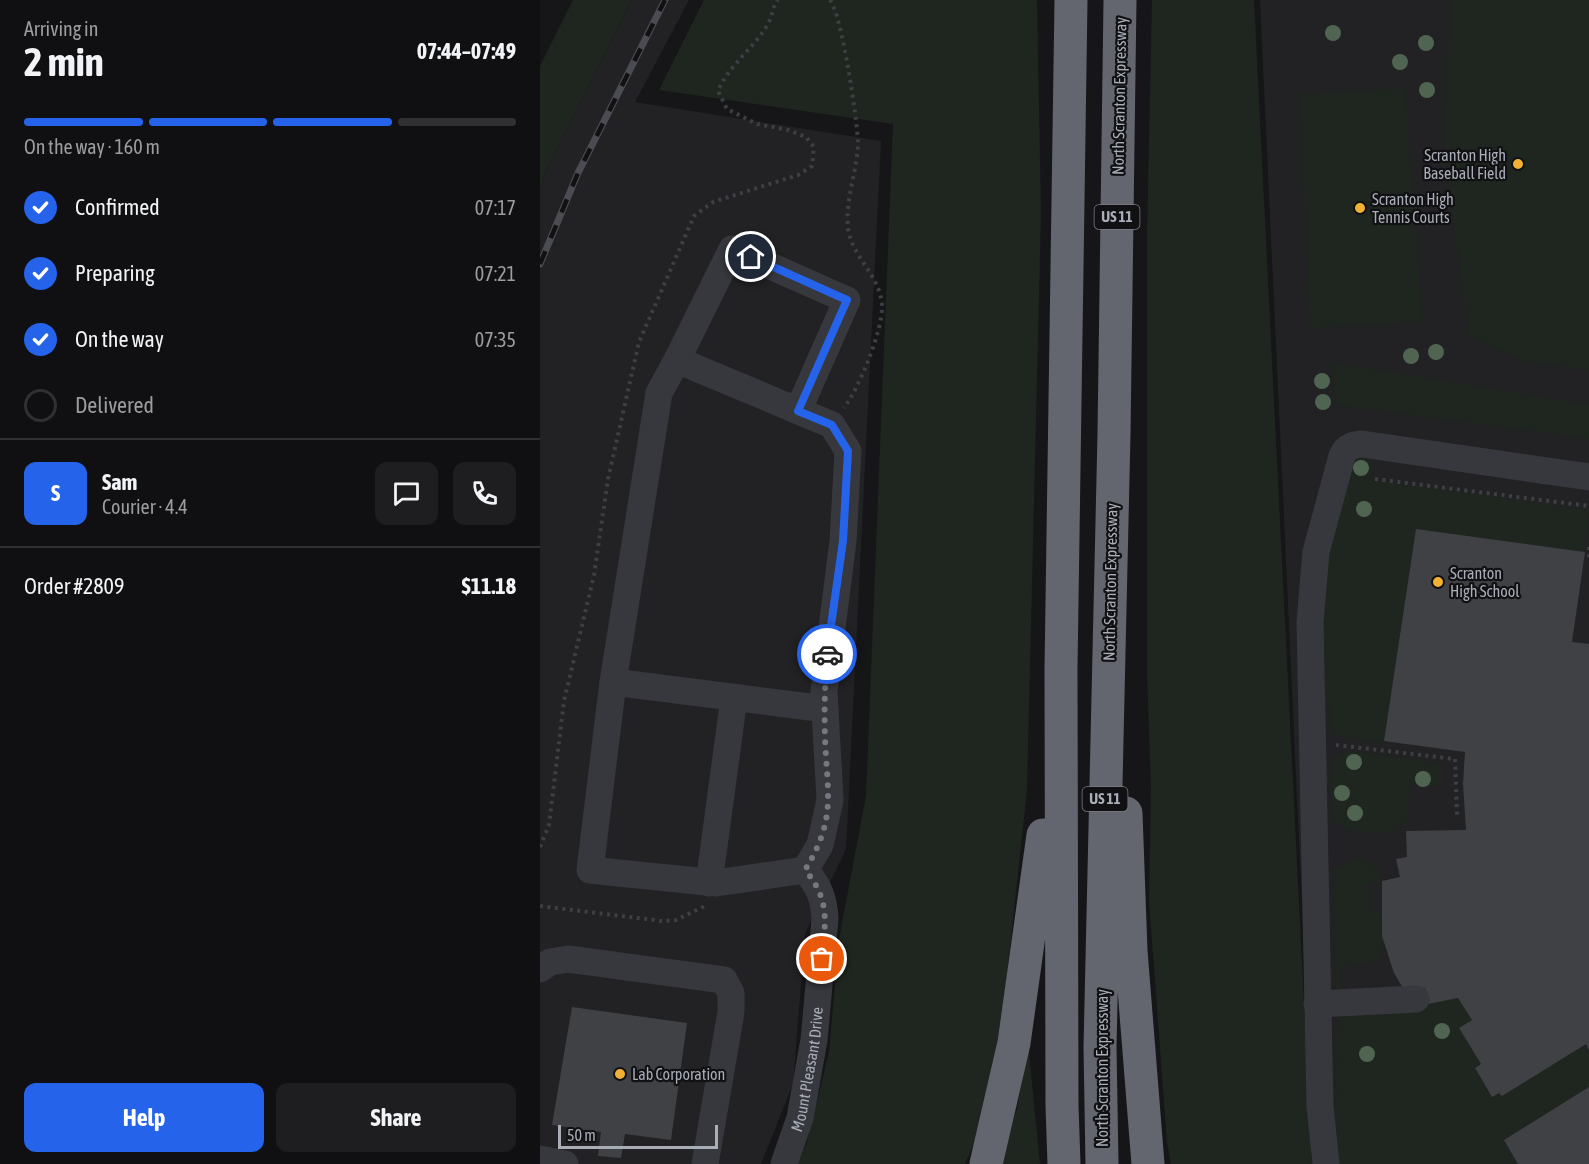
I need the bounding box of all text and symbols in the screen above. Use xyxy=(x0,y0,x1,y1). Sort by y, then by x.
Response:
text: Arriving in xyxy=(24,17,98,40)
street label: North Scranton Expressway xyxy=(1109,17,1130,175)
text: 07:44–07:49 xyxy=(417,38,516,64)
text: 2 min xyxy=(24,40,104,84)
text: On the way · 160 m xyxy=(24,135,160,158)
place label: Scranton High Baseball Field xyxy=(1423,146,1506,182)
marker: Scranton High Baseball Field xyxy=(1511,157,1525,171)
place label: Scranton High Tennis Courts xyxy=(1372,190,1454,226)
icon: check xyxy=(24,191,57,224)
text: Confirmed xyxy=(75,194,160,220)
text: 07:17 xyxy=(475,196,516,219)
marker: Scranton High Tennis Courts xyxy=(1353,201,1367,215)
road number: US 11 xyxy=(1094,205,1140,229)
pin xyxy=(725,231,776,282)
icon: home xyxy=(734,240,767,273)
icon: check xyxy=(24,257,57,290)
text: Preparing xyxy=(75,260,155,286)
text: 07:21 xyxy=(475,262,516,285)
icon: check xyxy=(24,323,57,356)
text: On the way xyxy=(75,326,164,352)
text: 07:35 xyxy=(475,328,516,351)
text: Delivered xyxy=(75,392,154,418)
button: chat xyxy=(375,462,438,525)
button: phone xyxy=(453,462,516,525)
text: Sam xyxy=(102,469,137,495)
text: S xyxy=(51,480,60,506)
text: Courier · 4.4 xyxy=(102,495,188,518)
street label: North Scranton Expressway xyxy=(1100,503,1121,661)
place label: Scranton High School xyxy=(1450,564,1520,601)
text: Order #2809 xyxy=(24,573,124,599)
text: $11.18 xyxy=(461,573,516,599)
marker: Scranton High School xyxy=(1431,575,1445,589)
courier xyxy=(797,624,857,684)
icon: car xyxy=(811,638,844,671)
road number: US 11 xyxy=(1082,787,1128,811)
pin xyxy=(796,933,847,984)
icon: bag xyxy=(805,942,838,975)
street label: North Scranton Expressway xyxy=(1093,989,1112,1147)
street label: Mount Pleasant Drive xyxy=(787,1006,826,1134)
place label: Lab Corporation xyxy=(632,1065,725,1084)
marker: Lab Corporation xyxy=(613,1067,627,1081)
button: Help xyxy=(24,1083,264,1152)
button: Share xyxy=(276,1083,516,1152)
scale bar xyxy=(558,1122,718,1150)
text: 50 m xyxy=(567,1126,596,1144)

